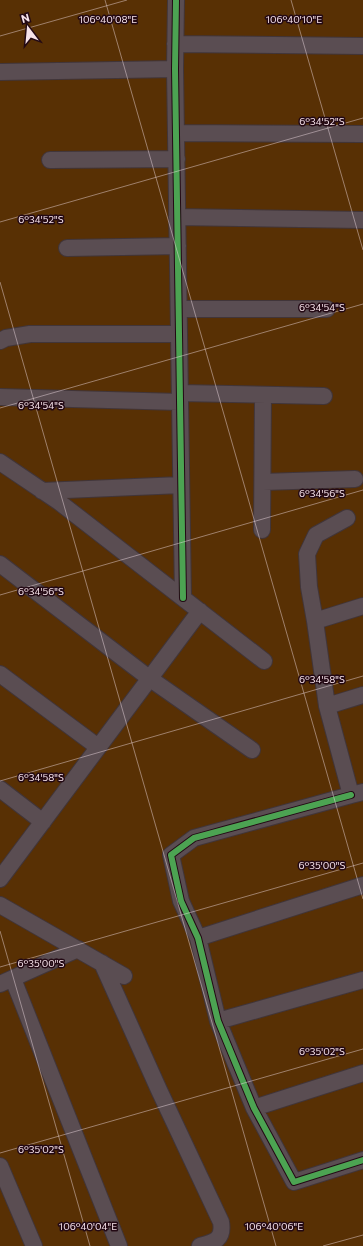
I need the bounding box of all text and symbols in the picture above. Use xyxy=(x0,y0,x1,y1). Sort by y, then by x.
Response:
north arrow xyxy=(8,8,48,48)
text: N xyxy=(19,11,31,25)
text: 106°40'08"E xyxy=(79,13,137,25)
text: 106°40'10"E xyxy=(266,13,322,25)
text: 6°34'52"S xyxy=(299,115,345,127)
text: 6°34'52"S xyxy=(18,213,64,225)
text: 6°34'54"S xyxy=(299,301,345,313)
text: 6°34'54"S xyxy=(18,399,64,411)
text: 6°34'56"S xyxy=(299,487,345,499)
text: 6°34'56"S xyxy=(18,585,64,597)
text: 6°34'58"S xyxy=(299,673,345,685)
text: 6°34'58"S xyxy=(18,771,64,783)
text: 6°35'00"S xyxy=(299,859,346,871)
text: 6°35'00"S xyxy=(18,957,65,969)
text: 6°35'02"S xyxy=(299,1045,345,1057)
text: 6°35'02"S xyxy=(18,1143,64,1155)
text: 106°40'04"E xyxy=(59,1220,117,1232)
text: 106°40'06"E xyxy=(245,1220,303,1232)

